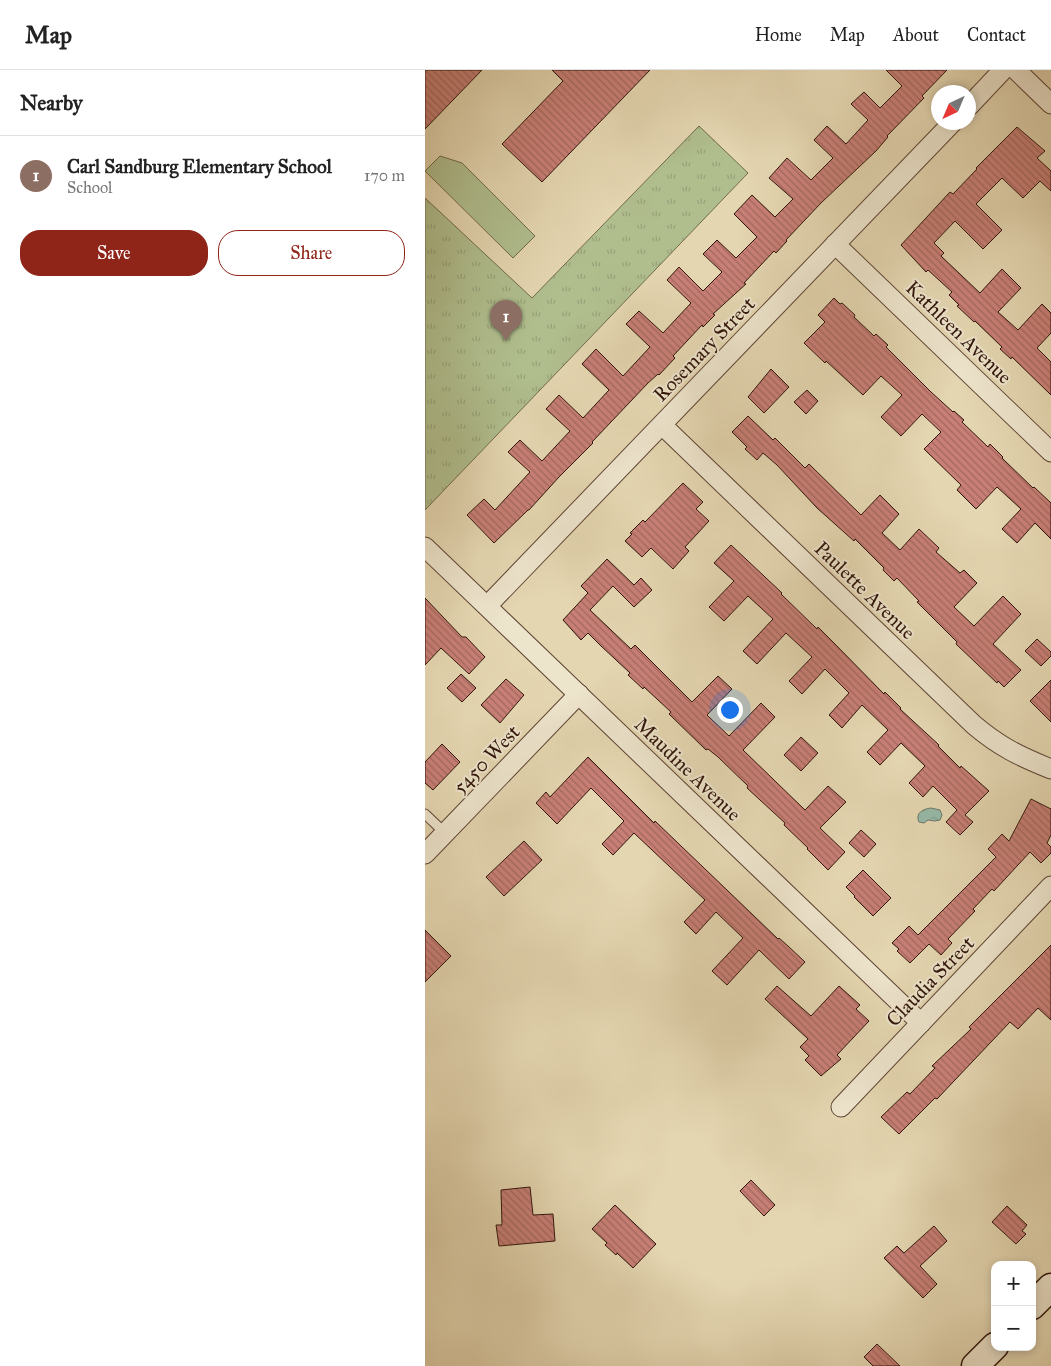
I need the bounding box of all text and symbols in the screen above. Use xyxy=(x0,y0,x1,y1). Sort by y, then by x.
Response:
text: Map xyxy=(25,20,72,50)
text: Home xyxy=(755,24,802,46)
text: Map xyxy=(830,24,865,46)
text: About xyxy=(893,24,939,46)
text: Contact xyxy=(967,24,1026,46)
north arrow xyxy=(931,85,976,130)
text: Nearby xyxy=(20,90,83,116)
text: Carl Sandburg Elementary School xyxy=(67,155,332,178)
text: 1 xyxy=(33,166,39,185)
text: 170 m xyxy=(364,166,405,185)
text: School xyxy=(67,178,112,197)
button: Save xyxy=(20,230,208,276)
button: Share xyxy=(218,230,405,276)
street label: Kathleen Avenue xyxy=(901,275,1017,389)
street label: Rosemary Street xyxy=(648,292,760,406)
pin: 1 xyxy=(490,300,522,341)
street label: Paulette Avenue xyxy=(810,536,920,644)
your location xyxy=(717,697,743,723)
street label: Maudine Avenue xyxy=(630,712,746,826)
street label: 5450 West xyxy=(447,720,525,798)
street label: Claudia Street xyxy=(881,931,979,1031)
map controls xyxy=(991,1261,1036,1351)
button: + xyxy=(991,1261,1036,1306)
button: − xyxy=(991,1306,1036,1351)

